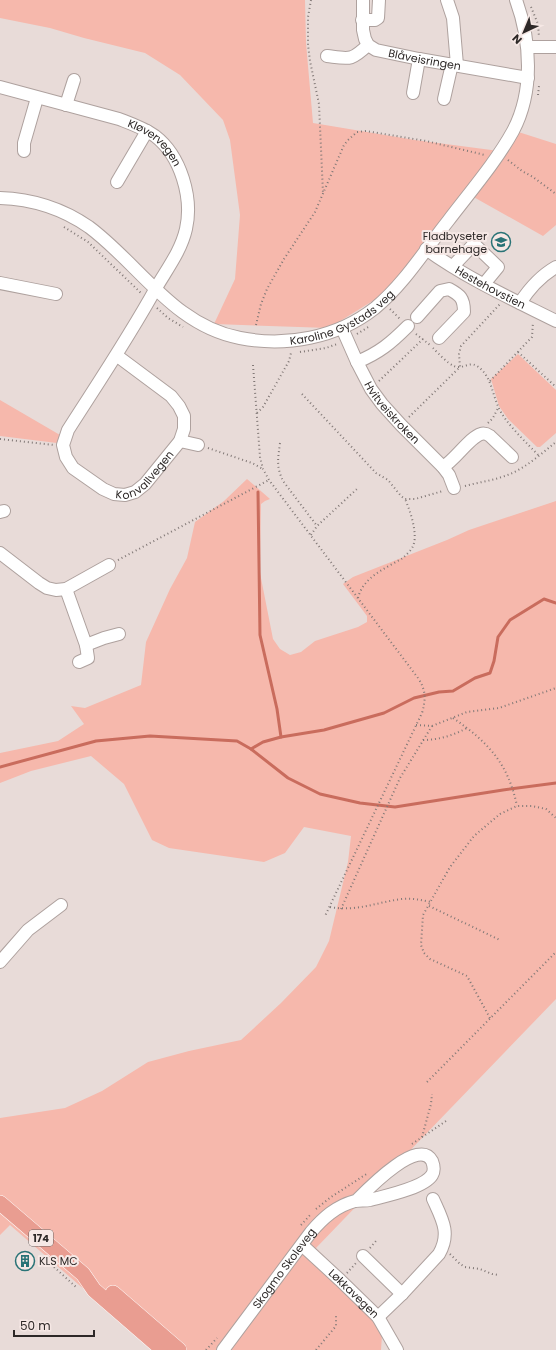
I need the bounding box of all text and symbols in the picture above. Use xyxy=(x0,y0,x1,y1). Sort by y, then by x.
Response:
north arrow xyxy=(504,12,544,52)
text: N xyxy=(509,31,526,48)
street label: Blåveisringen xyxy=(387,45,462,74)
street label: Kløvervegen xyxy=(125,115,185,169)
place label: Fladbyseter barnehage xyxy=(423,228,487,257)
school or university icon: Fladbyseter barnehage xyxy=(490,231,512,253)
street label: Hestehovstien xyxy=(452,262,528,313)
street label: Karoline Gystads veg xyxy=(289,286,398,349)
street label: Hvitveiskroken xyxy=(360,378,423,447)
street label: Konvallvegen xyxy=(115,447,177,503)
street label: Skogmo Skoleveg xyxy=(249,1225,319,1312)
road number: 174 xyxy=(29,1230,53,1246)
building icon: KLS MC xyxy=(14,1250,36,1272)
place label: KLS MC xyxy=(39,1253,78,1269)
street label: Løkkavegen xyxy=(325,1265,383,1322)
scale bar xyxy=(14,1312,94,1338)
text: 50 m xyxy=(20,1317,51,1334)

